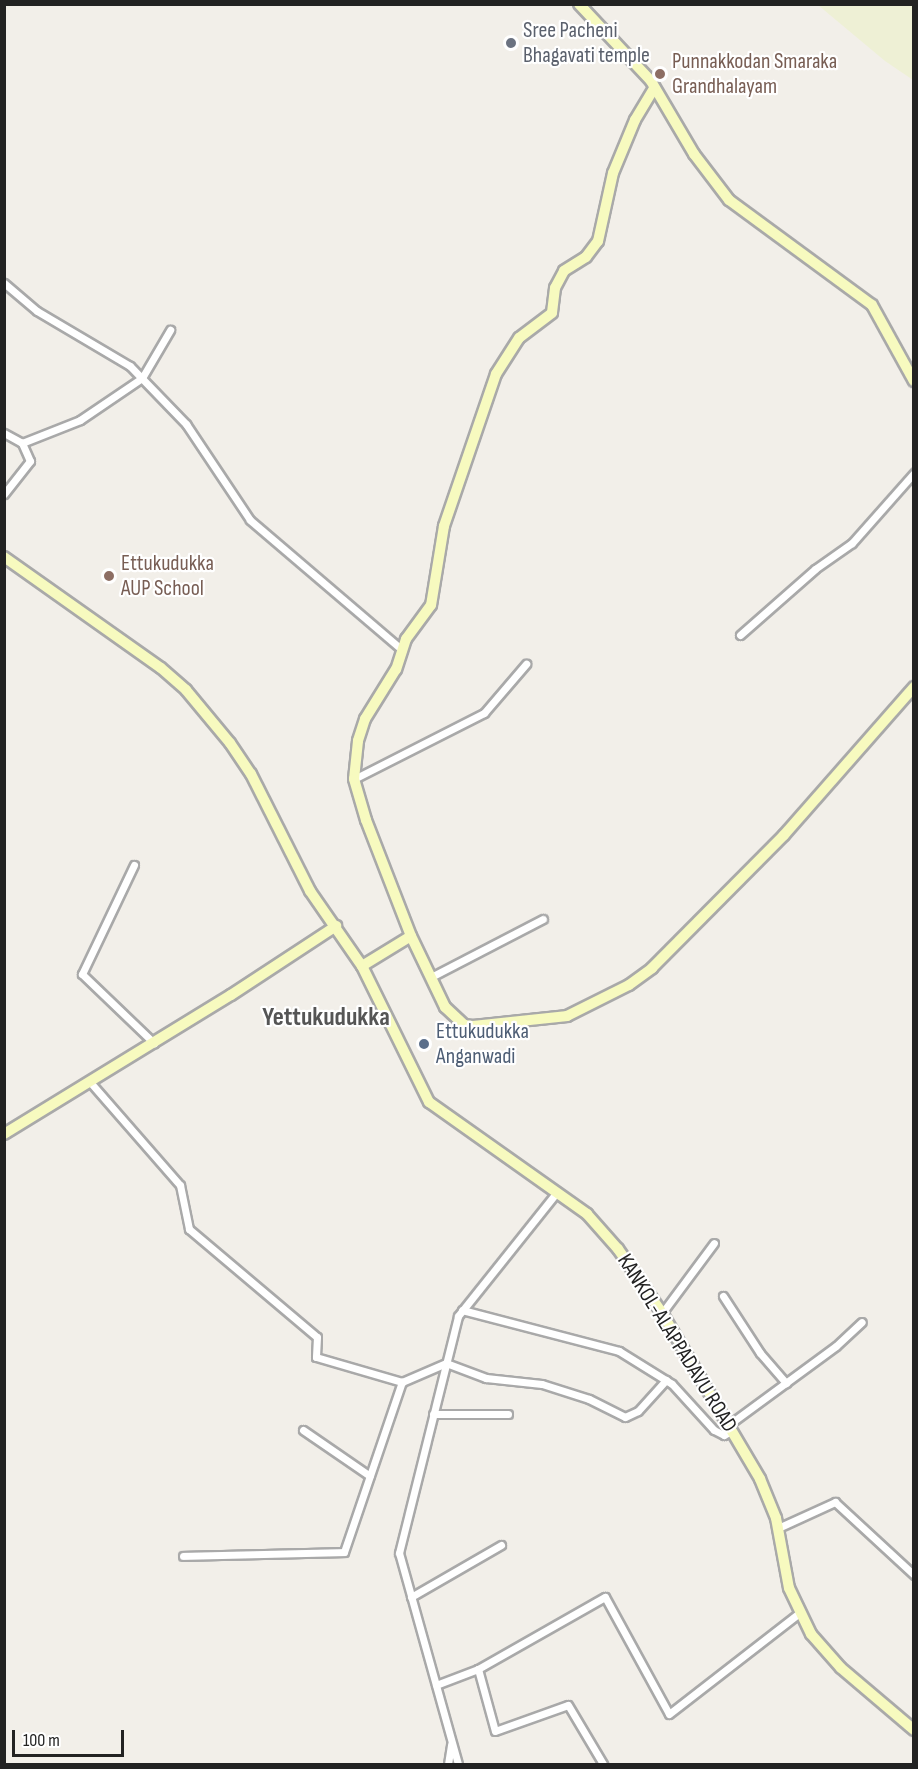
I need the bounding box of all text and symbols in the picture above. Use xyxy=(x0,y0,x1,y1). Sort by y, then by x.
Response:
place label: Sree Pacheni Bhagavati temple xyxy=(523,17,650,68)
marker: Sree Pacheni Bhagavati temple xyxy=(504,36,518,50)
place label: Punnakkodan Smaraka Grandhalayam xyxy=(672,48,837,100)
marker: Punnakkodan Smaraka Grandhalayam xyxy=(653,67,667,81)
place label: Ettukudukka AUP School xyxy=(121,550,214,602)
marker: Ettukudukka AUP School xyxy=(102,569,116,583)
district label: Yettukudukka xyxy=(262,1002,390,1034)
place label: Ettukudukka Anganwadi xyxy=(436,1018,529,1070)
marker: Ettukudukka Anganwadi xyxy=(417,1037,431,1051)
street label: KANKOL-ALAPPADAVU ROAD xyxy=(611,1249,743,1437)
scale bar xyxy=(15,1718,128,1756)
text: 100 m xyxy=(23,1730,60,1751)

